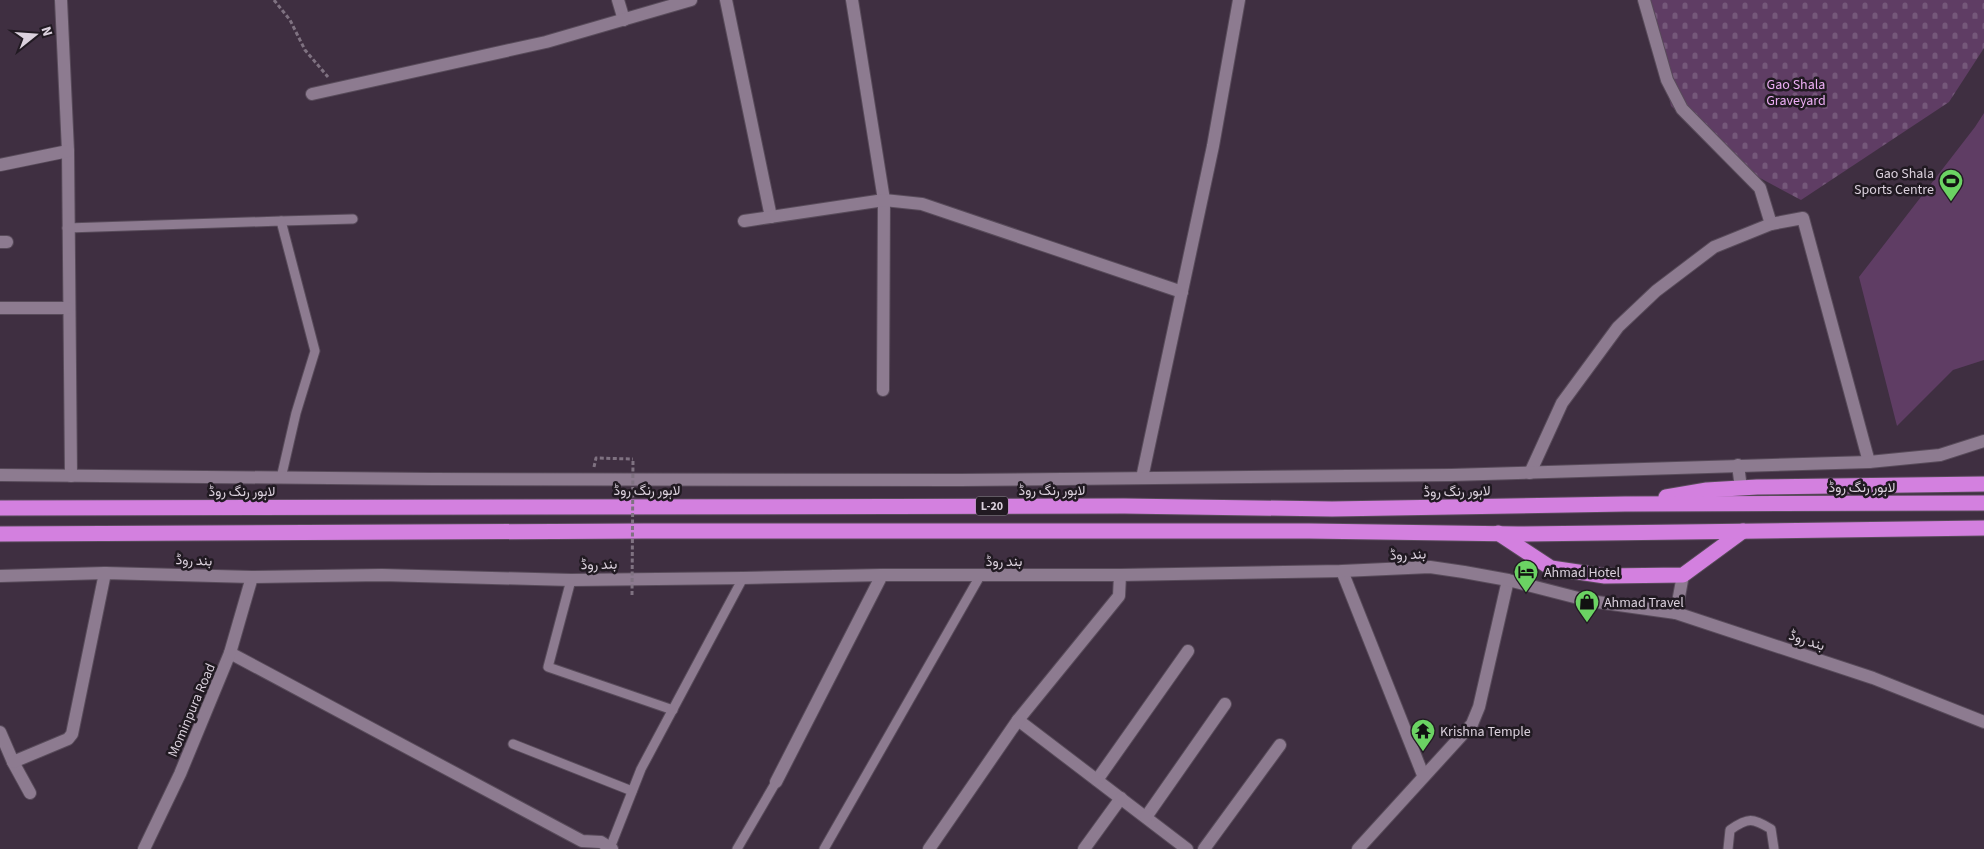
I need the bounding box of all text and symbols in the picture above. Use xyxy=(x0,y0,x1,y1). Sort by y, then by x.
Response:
north arrow xyxy=(10,10,60,60)
text: N xyxy=(36,24,57,39)
park label: Gao Shala Graveyard xyxy=(1766,75,1826,111)
place label: Gao Shala Sports Centre xyxy=(1854,164,1934,200)
sports icon: Gao Shala Sports Centre xyxy=(1938,168,1964,202)
street label: لاہور رنگ روڈ xyxy=(1828,478,1896,498)
street label: لاہور رنگ روڈ xyxy=(613,481,681,501)
street label: لاہور رنگ روڈ xyxy=(1018,481,1086,501)
street label: لاہور رنگ روڈ xyxy=(1423,481,1491,503)
street label: لاہور رنگ روڈ xyxy=(208,482,276,502)
road number: L-20 xyxy=(976,496,1008,516)
street label: بند روڈ xyxy=(1389,544,1427,566)
street label: بند روڈ xyxy=(175,550,213,572)
street label: بند روڈ xyxy=(986,552,1022,572)
street label: بند روڈ xyxy=(581,555,617,575)
hotel icon: Ahmad Hotel xyxy=(1513,559,1539,593)
place label: Ahmad Hotel xyxy=(1544,563,1620,583)
shop icon: Ahmad Travel xyxy=(1574,589,1600,623)
place label: Ahmad Travel xyxy=(1604,593,1684,613)
street label: بند روڈ xyxy=(1786,626,1827,656)
street label: Mominpura Road xyxy=(163,660,221,760)
temple icon: Krishna Temple xyxy=(1410,718,1436,752)
place label: Krishna Temple xyxy=(1440,722,1531,742)

